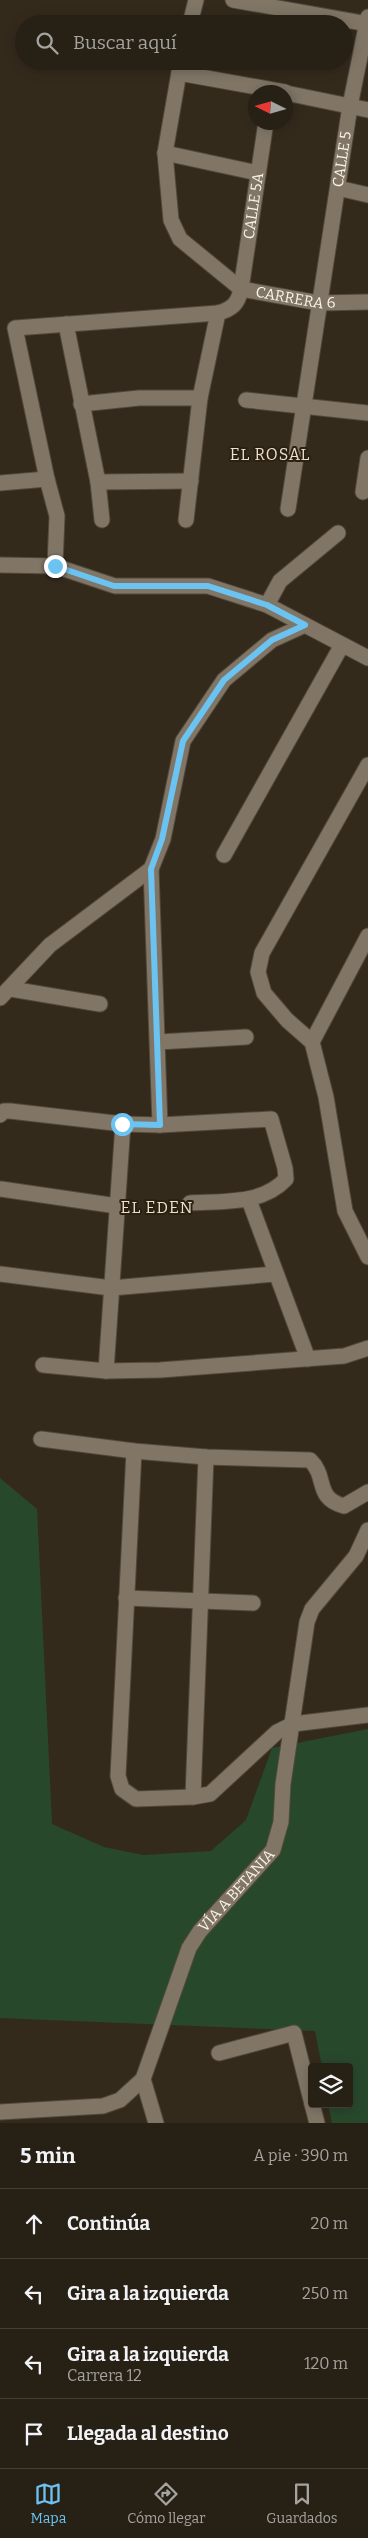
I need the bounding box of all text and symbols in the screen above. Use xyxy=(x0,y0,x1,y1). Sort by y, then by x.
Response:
search box xyxy=(15,15,353,70)
icon: search xyxy=(33,29,61,57)
text: Buscar aquí xyxy=(73,31,177,54)
north arrow xyxy=(248,85,293,130)
street label: CALLE 5 xyxy=(329,130,355,188)
street label: CALLE 5A xyxy=(240,171,267,240)
street label: CARRERA 6 xyxy=(254,283,336,313)
district label: EL ROSAL xyxy=(230,445,310,464)
route end xyxy=(44,555,67,578)
route start xyxy=(111,1113,134,1136)
district label: EL EDEN xyxy=(120,1198,194,1217)
street label: VÍA A BETANIA xyxy=(195,1845,279,1936)
map controls xyxy=(308,2063,353,2108)
button: layers xyxy=(308,2063,353,2108)
text: 5 min xyxy=(20,2143,76,2169)
text: A pie · 390 m xyxy=(253,2146,348,2165)
icon: ahead xyxy=(20,2210,48,2238)
text: Continúa xyxy=(67,2212,150,2235)
text: 20 m xyxy=(311,2214,348,2233)
icon: left xyxy=(20,2280,48,2308)
text: Gira a la izquierda xyxy=(67,2282,229,2305)
text: 250 m xyxy=(302,2284,348,2303)
text: Gira a la izquierda xyxy=(67,2343,229,2366)
icon: left xyxy=(20,2350,48,2378)
text: 120 m xyxy=(304,2354,348,2373)
text: Carrera 12 xyxy=(67,2366,142,2385)
icon: arrive xyxy=(20,2420,48,2448)
text: Llegada al destino xyxy=(67,2422,229,2445)
tab: Mapa xyxy=(30,2480,66,2527)
tab: Cómo llegar xyxy=(127,2480,205,2527)
tab: Guardados xyxy=(266,2480,338,2527)

